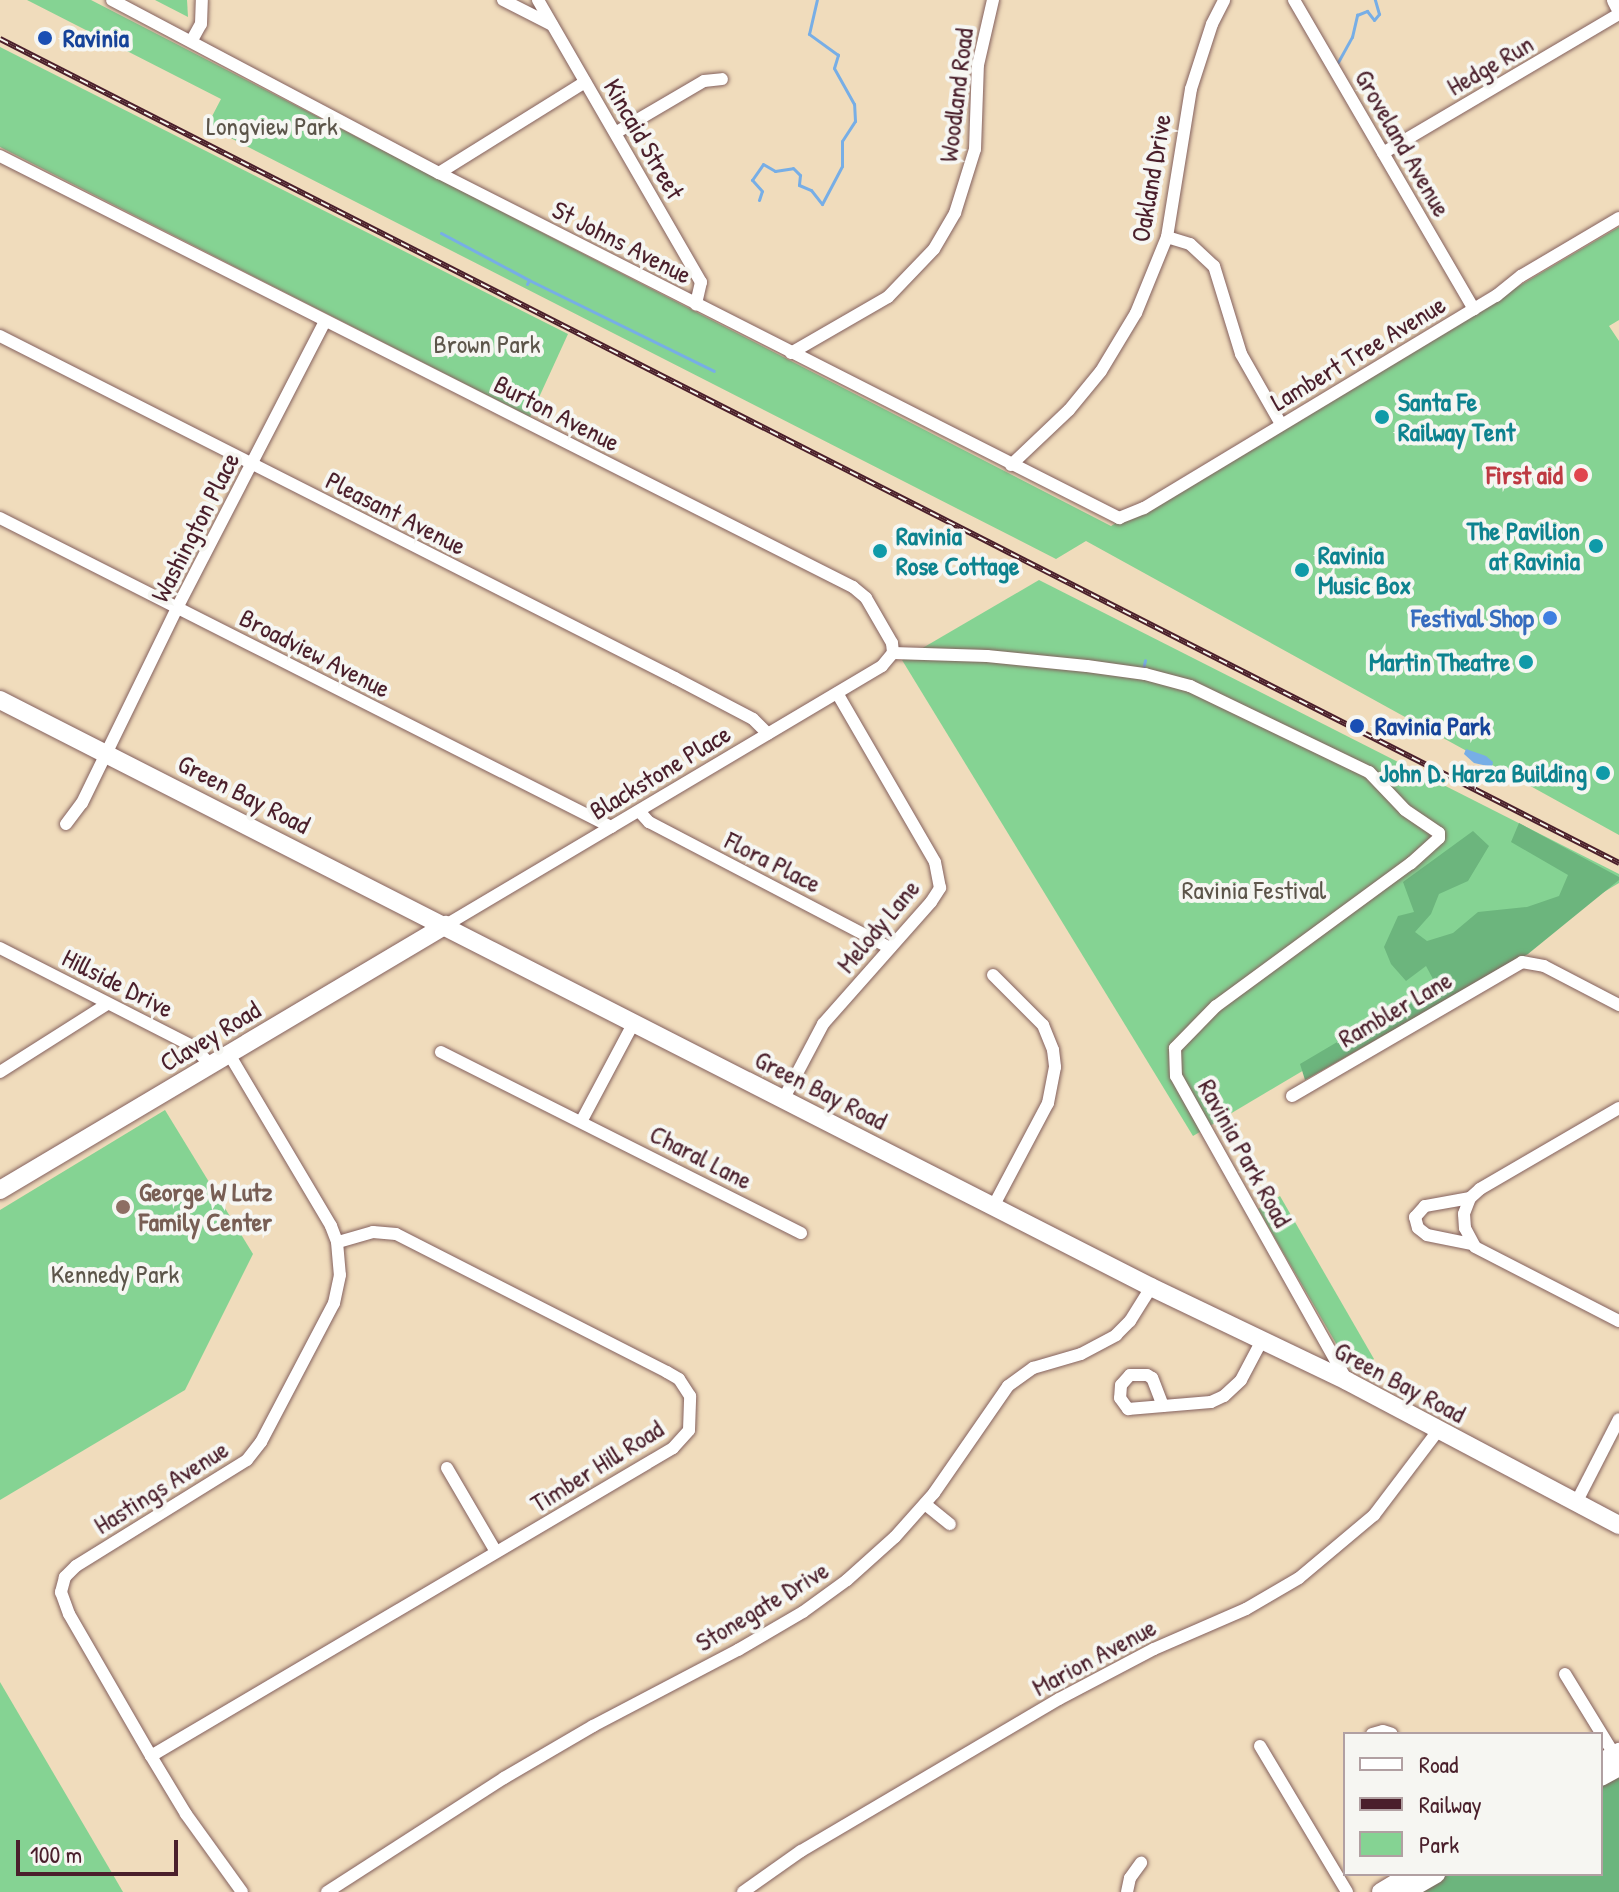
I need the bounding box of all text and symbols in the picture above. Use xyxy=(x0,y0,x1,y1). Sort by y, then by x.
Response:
place label: Ravinia xyxy=(63,22,129,54)
street label: Woodland Road xyxy=(932,26,980,164)
marker: Ravinia xyxy=(34,27,56,49)
street label: Hedge Run xyxy=(1441,28,1539,102)
street label: Groveland Avenue xyxy=(1348,64,1458,222)
street label: Kincaid Street xyxy=(597,73,691,205)
park label: Longview Park xyxy=(206,110,338,142)
street label: Oakland Drive xyxy=(1124,112,1178,244)
street label: St Johns Avenue xyxy=(547,194,697,290)
street label: Lambert Tree Avenue xyxy=(1265,289,1451,417)
park label: Brown Park xyxy=(434,328,540,360)
street label: Burton Avenue xyxy=(489,368,625,458)
place label: Santa Fe Railway Tent xyxy=(1398,386,1515,448)
marker: Santa Fe Railway Tent xyxy=(1373,408,1391,426)
street label: Washington Place xyxy=(144,447,246,607)
place label: First aid xyxy=(1486,459,1563,491)
street label: Pleasant Avenue xyxy=(321,464,471,562)
marker: First aid xyxy=(1570,464,1592,486)
place label: The Pavilion at Ravinia xyxy=(1467,515,1580,576)
place label: Ravinia Rose Cottage xyxy=(896,520,1019,582)
marker: The Pavilion at Ravinia xyxy=(1587,537,1605,555)
place label: Ravinia Music Box xyxy=(1318,539,1411,600)
marker: Ravinia Rose Cottage xyxy=(871,542,889,560)
marker: Ravinia Music Box xyxy=(1293,561,1311,579)
street label: Broadview Avenue xyxy=(235,602,395,704)
place label: Festival Shop xyxy=(1411,602,1534,634)
marker: Festival Shop xyxy=(1541,609,1559,627)
place label: Martin Theatre xyxy=(1369,646,1510,678)
marker: Martin Theatre xyxy=(1517,653,1535,671)
place label: Ravinia Park xyxy=(1375,710,1490,742)
marker: Ravinia Park xyxy=(1346,715,1368,737)
street label: Blackstone Place xyxy=(584,718,736,826)
street label: Green Bay Road xyxy=(173,747,315,841)
place label: John D. Harza Building xyxy=(1379,757,1587,789)
marker: John D. Harza Building xyxy=(1594,764,1612,782)
street label: Flora Place xyxy=(720,825,826,899)
street label: Melody Lane xyxy=(830,873,926,979)
park label: Ravinia Festival xyxy=(1182,874,1326,906)
street label: Hillside Drive xyxy=(57,942,179,1024)
street label: Rambler Lane xyxy=(1333,964,1457,1054)
street label: Clavey Road xyxy=(154,994,266,1078)
street label: Green Bay Road xyxy=(750,1043,892,1137)
street label: Ravinia Park Road xyxy=(1192,1074,1298,1232)
street label: Charal Lane xyxy=(645,1118,757,1196)
place label: George W Lutz Family Center xyxy=(139,1176,272,1238)
marker: George W Lutz Family Center xyxy=(114,1198,132,1216)
park label: Kennedy Park xyxy=(51,1258,179,1290)
street label: Green Bay Road xyxy=(1329,1334,1471,1430)
street label: Timber Hill Road xyxy=(525,1413,669,1519)
street label: Hastings Avenue xyxy=(88,1433,234,1541)
street label: Stonegate Drive xyxy=(690,1554,834,1658)
street label: Marion Avenue xyxy=(1027,1611,1161,1703)
legend xyxy=(1343,1732,1603,1876)
text: Road xyxy=(1419,1748,1458,1780)
text: Railway xyxy=(1419,1788,1482,1820)
scale bar xyxy=(20,1824,182,1874)
text: Park xyxy=(1419,1828,1459,1860)
text: 100 m xyxy=(30,1838,82,1870)

